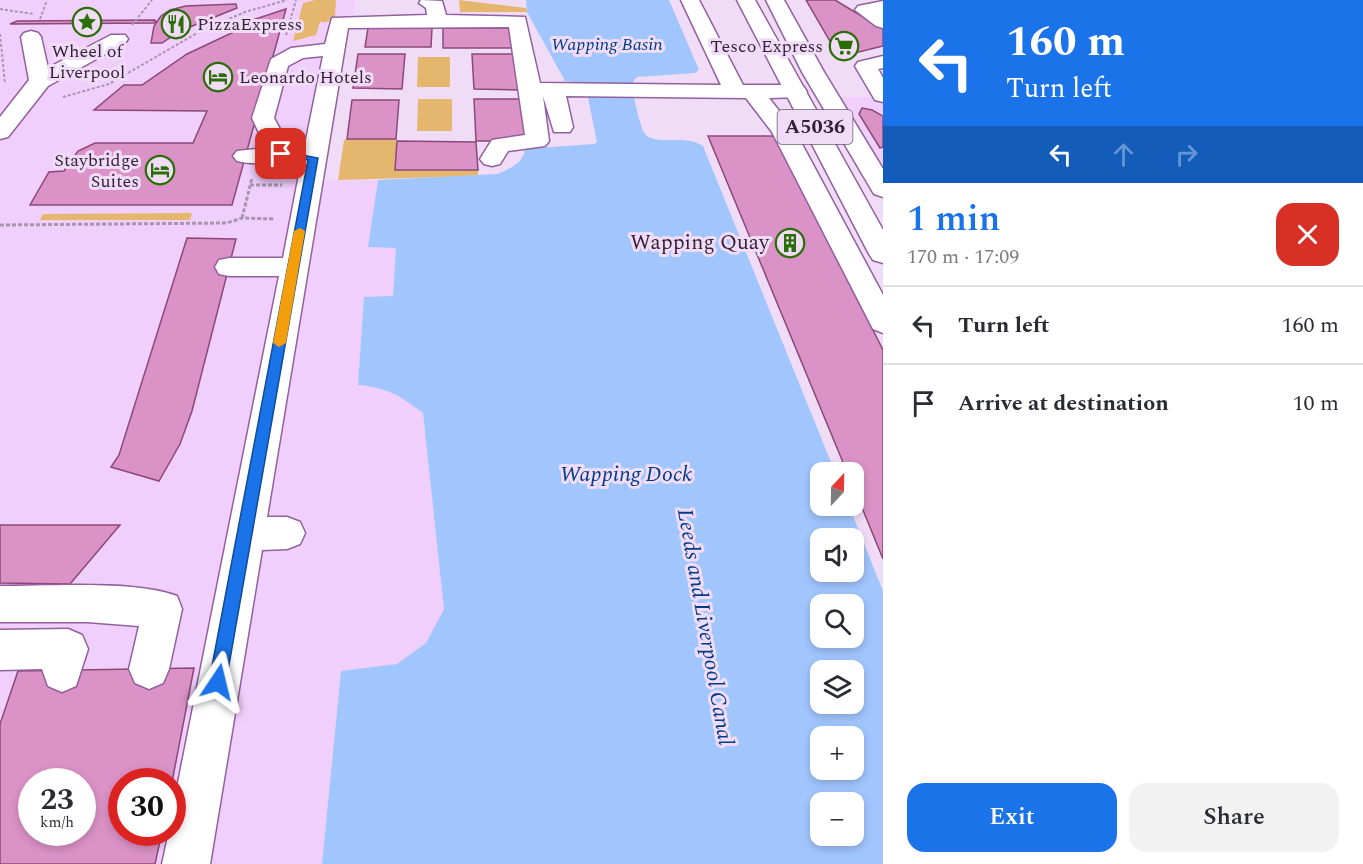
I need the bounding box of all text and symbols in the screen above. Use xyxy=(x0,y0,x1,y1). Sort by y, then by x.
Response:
place icon: Wheel of Liverpool xyxy=(71,6,103,38)
restaurant icon: PizzaExpress xyxy=(160,8,192,40)
place label: PizzaExpress xyxy=(197,11,302,38)
text: 160 m xyxy=(1006,11,1125,74)
icon: left xyxy=(907,24,985,102)
supermarket icon: Tesco Express xyxy=(828,30,860,62)
water label: Wapping Basin xyxy=(551,31,663,58)
place label: Tesco Express xyxy=(710,33,823,60)
place label: Wheel of Liverpool xyxy=(49,38,125,86)
hotel icon: Leonardo Hotels xyxy=(202,61,234,93)
place label: Leonardo Hotels xyxy=(239,64,372,91)
text: Turn left xyxy=(1006,68,1112,110)
road number: A5036 xyxy=(778,110,852,144)
pin xyxy=(255,128,306,179)
icon: arrive xyxy=(264,137,297,170)
icon: left xyxy=(1044,138,1077,171)
icon: ahead xyxy=(1107,138,1140,171)
icon: right xyxy=(1170,138,1203,171)
place label: Staybridge Suites xyxy=(54,147,139,195)
hotel icon: Staybridge Suites xyxy=(144,154,176,186)
text: 1 min xyxy=(907,192,1000,247)
button: close xyxy=(1276,203,1339,266)
place label: Wapping Quay xyxy=(630,227,770,259)
building icon: Wapping Quay xyxy=(774,227,806,259)
text: 170 m · 17:09 xyxy=(907,242,1019,272)
icon: left xyxy=(907,309,940,342)
text: Turn left xyxy=(958,309,1050,342)
text: 160 m xyxy=(1282,309,1339,342)
icon: arrive xyxy=(907,387,940,420)
text: Arrive at destination xyxy=(958,387,1169,420)
text: 10 m xyxy=(1293,387,1339,420)
water label: Wapping Dock xyxy=(560,458,692,491)
north arrow xyxy=(810,462,864,516)
map controls xyxy=(810,462,864,846)
water label: Leeds and Liverpool Canal xyxy=(668,506,742,748)
button: sound xyxy=(810,528,864,582)
button: search xyxy=(810,594,864,648)
position arrow xyxy=(186,650,250,714)
button: layers xyxy=(810,660,864,714)
button: + xyxy=(810,726,864,780)
speed limit sign: 30 xyxy=(108,768,186,846)
text: 23 xyxy=(40,777,74,823)
button: Exit xyxy=(907,783,1117,852)
button: Share xyxy=(1129,783,1339,852)
button: − xyxy=(810,792,864,846)
text: km/h xyxy=(40,811,74,834)

